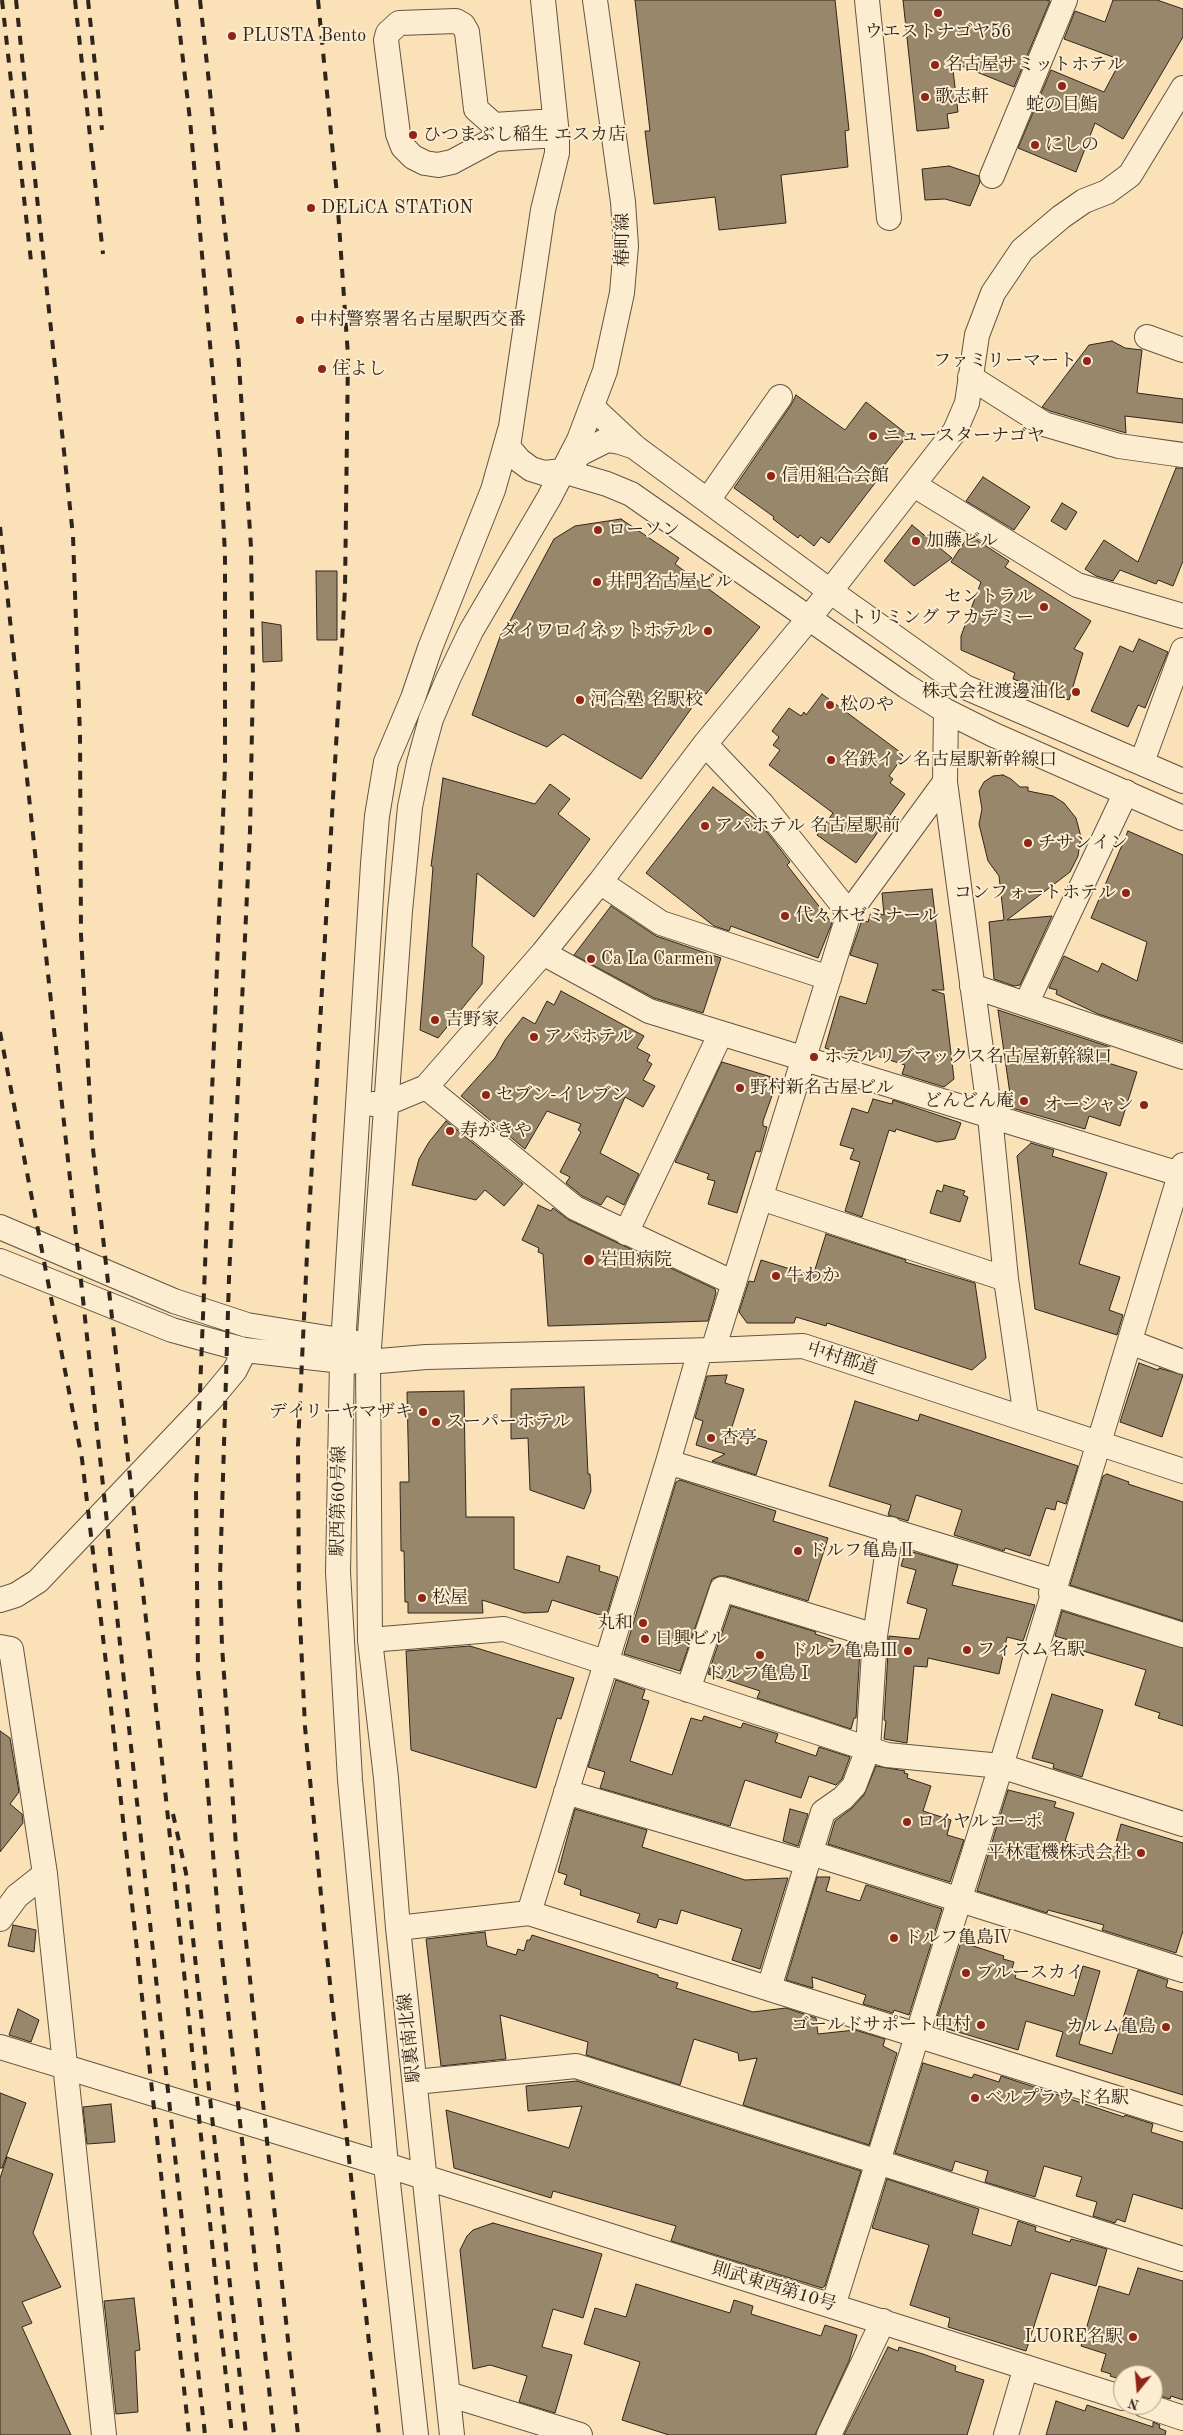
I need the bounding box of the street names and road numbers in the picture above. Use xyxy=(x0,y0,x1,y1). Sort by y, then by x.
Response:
street label: 椿町線 xyxy=(612,213,634,267)
street label: 中村郡道 xyxy=(804,1338,880,1380)
street label: 駅西第60号線 xyxy=(327,1445,351,1557)
street label: 駅裏南北線 xyxy=(395,1992,425,2084)
street label: 則武東西第10号 xyxy=(709,2258,839,2316)

